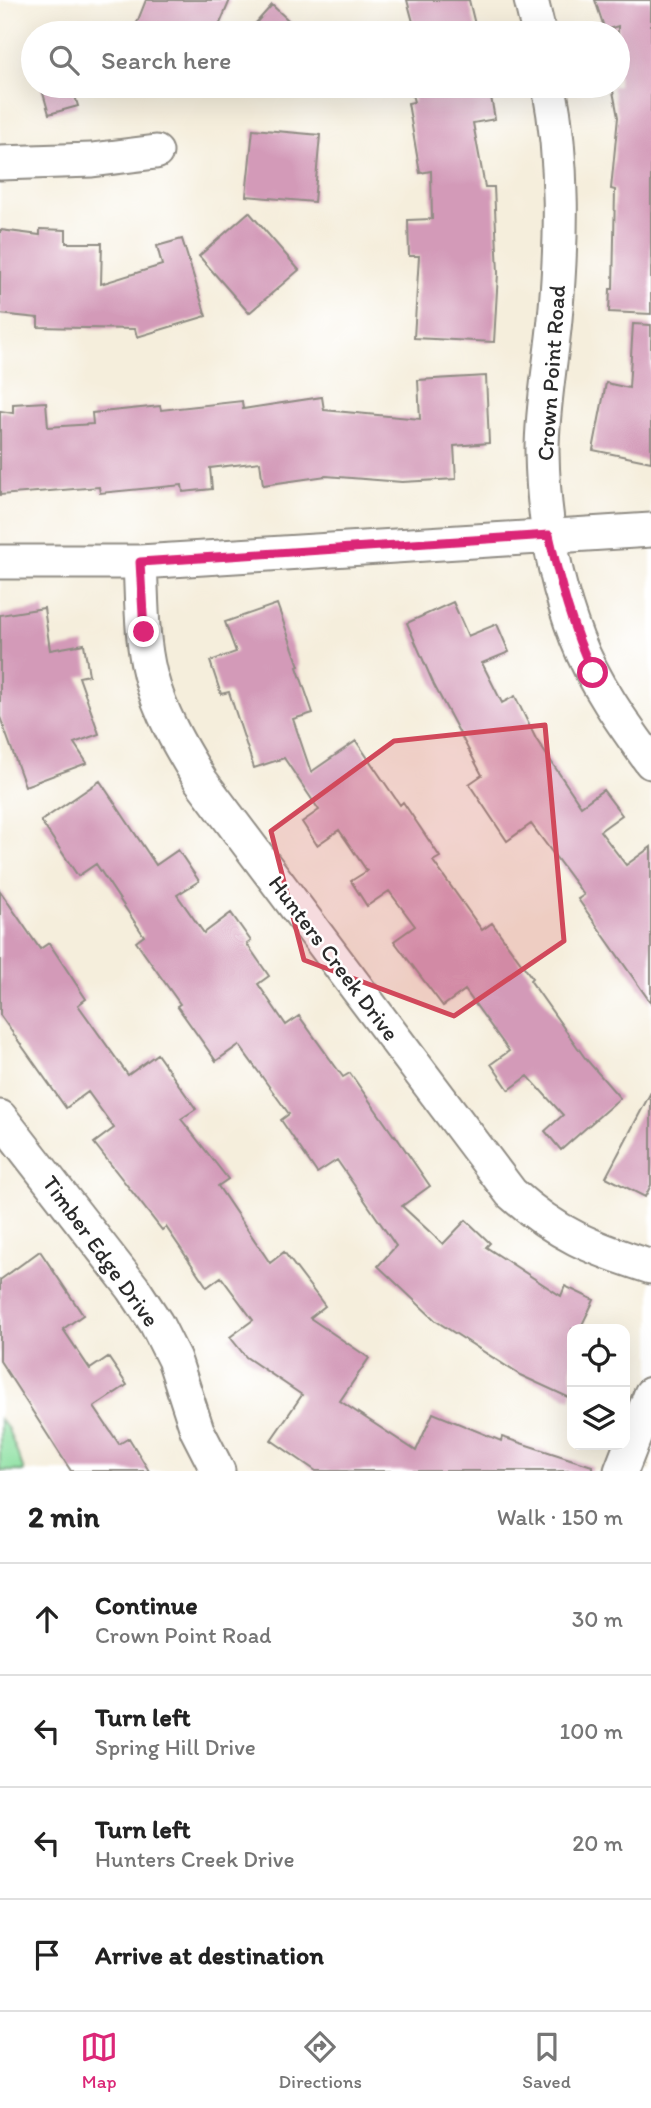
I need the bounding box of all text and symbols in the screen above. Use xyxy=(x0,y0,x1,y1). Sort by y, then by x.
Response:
search box xyxy=(21,21,630,98)
icon: search xyxy=(45,41,83,79)
text: Search here xyxy=(101,44,231,76)
street label: Crown Point Road xyxy=(531,283,571,462)
route end xyxy=(128,616,159,647)
route start xyxy=(577,657,608,688)
street label: Hunters Creek Drive xyxy=(263,870,405,1046)
street label: Timber Edge Drive xyxy=(37,1170,165,1332)
map controls xyxy=(567,1324,630,1450)
button: locate xyxy=(567,1324,630,1387)
button: layers xyxy=(567,1387,630,1450)
text: 2 min xyxy=(28,1498,99,1535)
text: Walk · 150 m xyxy=(497,1503,623,1531)
text: Continue xyxy=(95,1589,198,1621)
icon: ahead xyxy=(28,1600,66,1638)
text: 30 m xyxy=(572,1605,623,1633)
text: Crown Point Road xyxy=(95,1621,272,1649)
text: Turn left xyxy=(95,1701,191,1733)
icon: left xyxy=(28,1712,66,1750)
text: 100 m xyxy=(559,1717,623,1745)
text: Spring Hill Drive xyxy=(95,1733,256,1761)
text: Turn left xyxy=(95,1813,191,1845)
icon: left xyxy=(28,1824,66,1862)
text: 20 m xyxy=(572,1829,623,1857)
text: Hunters Creek Drive xyxy=(95,1845,295,1873)
icon: arrive xyxy=(28,1936,66,1974)
text: Arrive at destination xyxy=(95,1939,324,1971)
tab: Map xyxy=(80,2028,118,2093)
tab: Directions xyxy=(278,2028,362,2093)
tab: Saved xyxy=(522,2028,571,2093)

